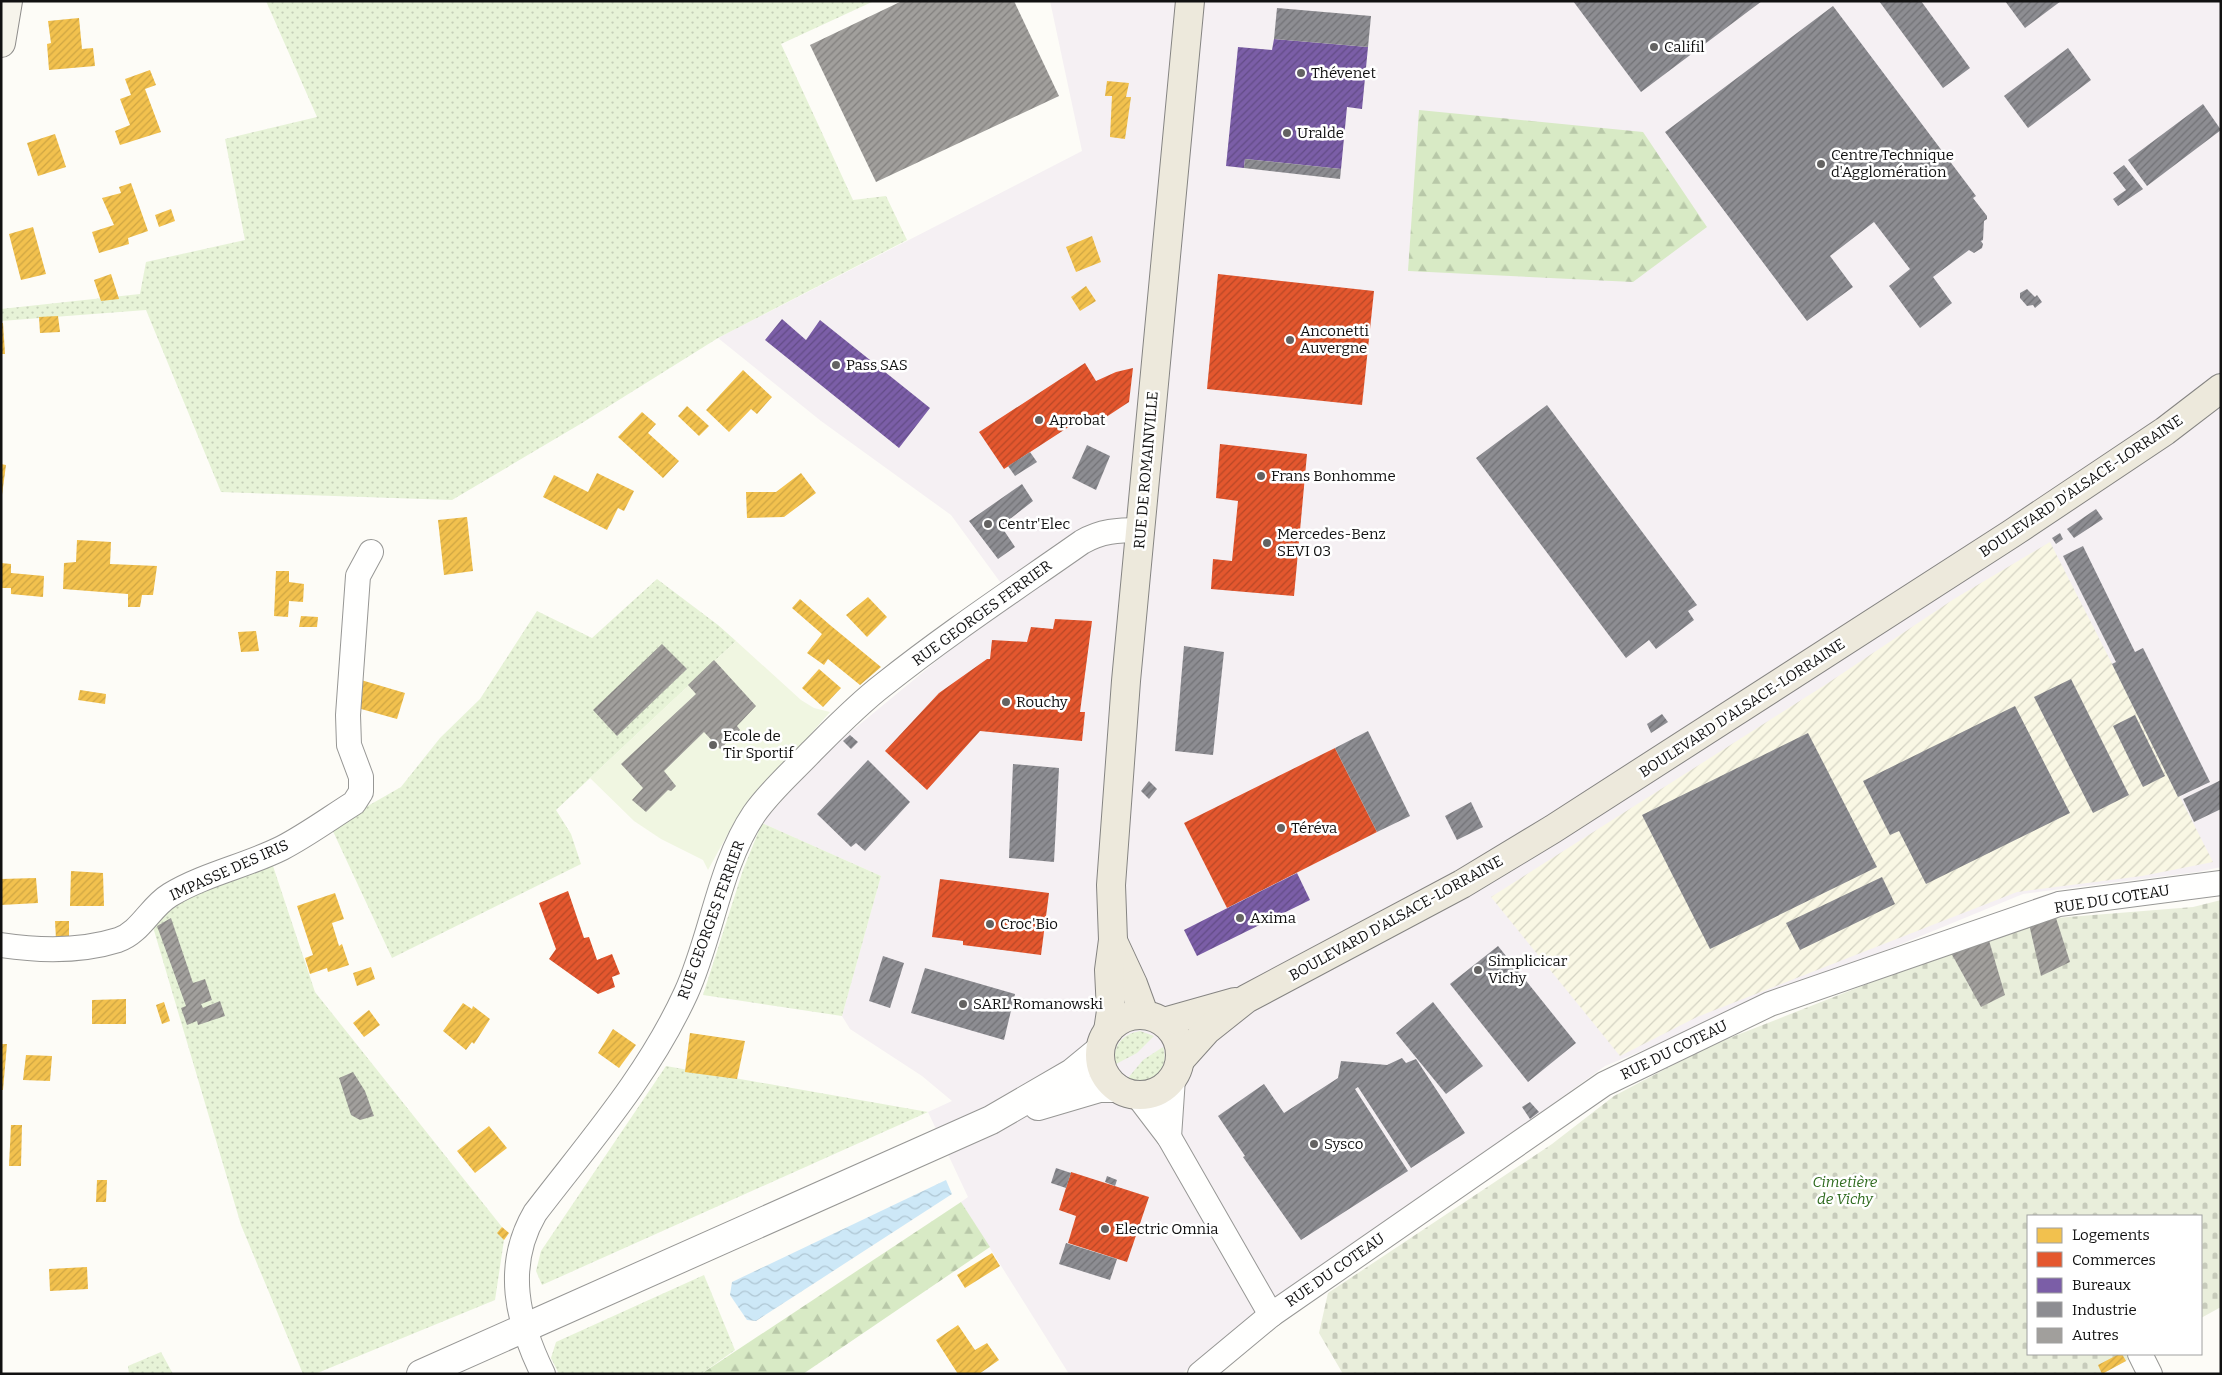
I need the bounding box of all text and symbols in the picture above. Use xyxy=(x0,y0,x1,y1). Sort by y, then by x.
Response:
place label: Califil xyxy=(1664,38,1705,56)
marker: Califil xyxy=(1648,41,1660,53)
place label: Thévenet xyxy=(1311,64,1376,82)
marker: Thévenet xyxy=(1295,67,1307,79)
place label: Uralde xyxy=(1297,124,1344,142)
marker: Uralde xyxy=(1281,127,1293,139)
place label: Centre Technique d'Agglomération xyxy=(1831,146,1954,181)
marker: Centre Technique d'Agglomération xyxy=(1815,158,1827,170)
place label: Anconetti Auvergne xyxy=(1300,322,1369,357)
marker: Anconetti Auvergne xyxy=(1284,334,1296,346)
place label: Pass SAS xyxy=(846,356,908,374)
marker: Pass SAS xyxy=(830,359,842,371)
street label: RUE DE ROMAINVILLE xyxy=(1130,390,1162,550)
place label: Aprobat xyxy=(1049,411,1106,429)
street label: BOULEVARD D'ALSACE-LORRAINE xyxy=(1976,411,2186,561)
marker: Aprobat xyxy=(1033,414,1045,426)
place label: Frans Bonhomme xyxy=(1271,467,1396,485)
marker: Frans Bonhomme xyxy=(1255,470,1267,482)
place label: Centr'Elec xyxy=(998,515,1070,533)
marker: Centr'Elec xyxy=(982,518,994,530)
place label: Mercedes-Benz SEVI 03 xyxy=(1277,525,1386,560)
marker: Mercedes-Benz SEVI 03 xyxy=(1261,537,1273,549)
street label: RUE GEORGES FERRIER xyxy=(909,556,1055,670)
street label: BOULEVARD D'ALSACE-LORRAINE xyxy=(1636,635,1848,781)
place label: Rouchy xyxy=(1016,693,1068,711)
marker: Rouchy xyxy=(1000,696,1012,708)
place label: Ecole de Tir Sportif xyxy=(723,727,795,762)
marker: Ecole de Tir Sportif xyxy=(707,739,719,751)
place label: Téréva xyxy=(1291,819,1337,837)
marker: Téréva xyxy=(1275,822,1287,834)
street label: IMPASSE DES IRIS xyxy=(167,836,291,904)
street label: RUE GEORGES FERRIER xyxy=(674,838,748,1002)
street label: BOULEVARD D'ALSACE-LORRAINE xyxy=(1286,852,1506,984)
street label: RUE DU COTEAU xyxy=(2053,881,2171,917)
place label: Axima xyxy=(1250,909,1296,927)
marker: Axima xyxy=(1234,912,1246,924)
place label: Croc'Bio xyxy=(1000,915,1058,933)
marker: Croc'Bio xyxy=(984,918,996,930)
place label: Simplicicar Vichy xyxy=(1488,952,1568,987)
marker: Simplicicar Vichy xyxy=(1472,964,1484,976)
place label: SARL Romanowski xyxy=(973,995,1103,1013)
marker: SARL Romanowski xyxy=(957,998,969,1010)
street label: RUE DU COTEAU xyxy=(1618,1016,1730,1084)
place label: Sysco xyxy=(1324,1135,1363,1153)
marker: Sysco xyxy=(1308,1138,1320,1150)
park label: Cimetière de Vichy xyxy=(1813,1173,1878,1208)
legend xyxy=(2027,1215,2202,1355)
place label: Electric Omnia xyxy=(1115,1220,1219,1238)
marker: Electric Omnia xyxy=(1099,1223,1111,1235)
text: Logements xyxy=(2072,1226,2150,1244)
street label: RUE DU COTEAU xyxy=(1282,1229,1388,1311)
text: Commerces xyxy=(2072,1251,2156,1269)
text: Bureaux xyxy=(2072,1276,2132,1294)
text: Industrie xyxy=(2072,1301,2137,1319)
text: Autres xyxy=(2072,1326,2119,1344)

